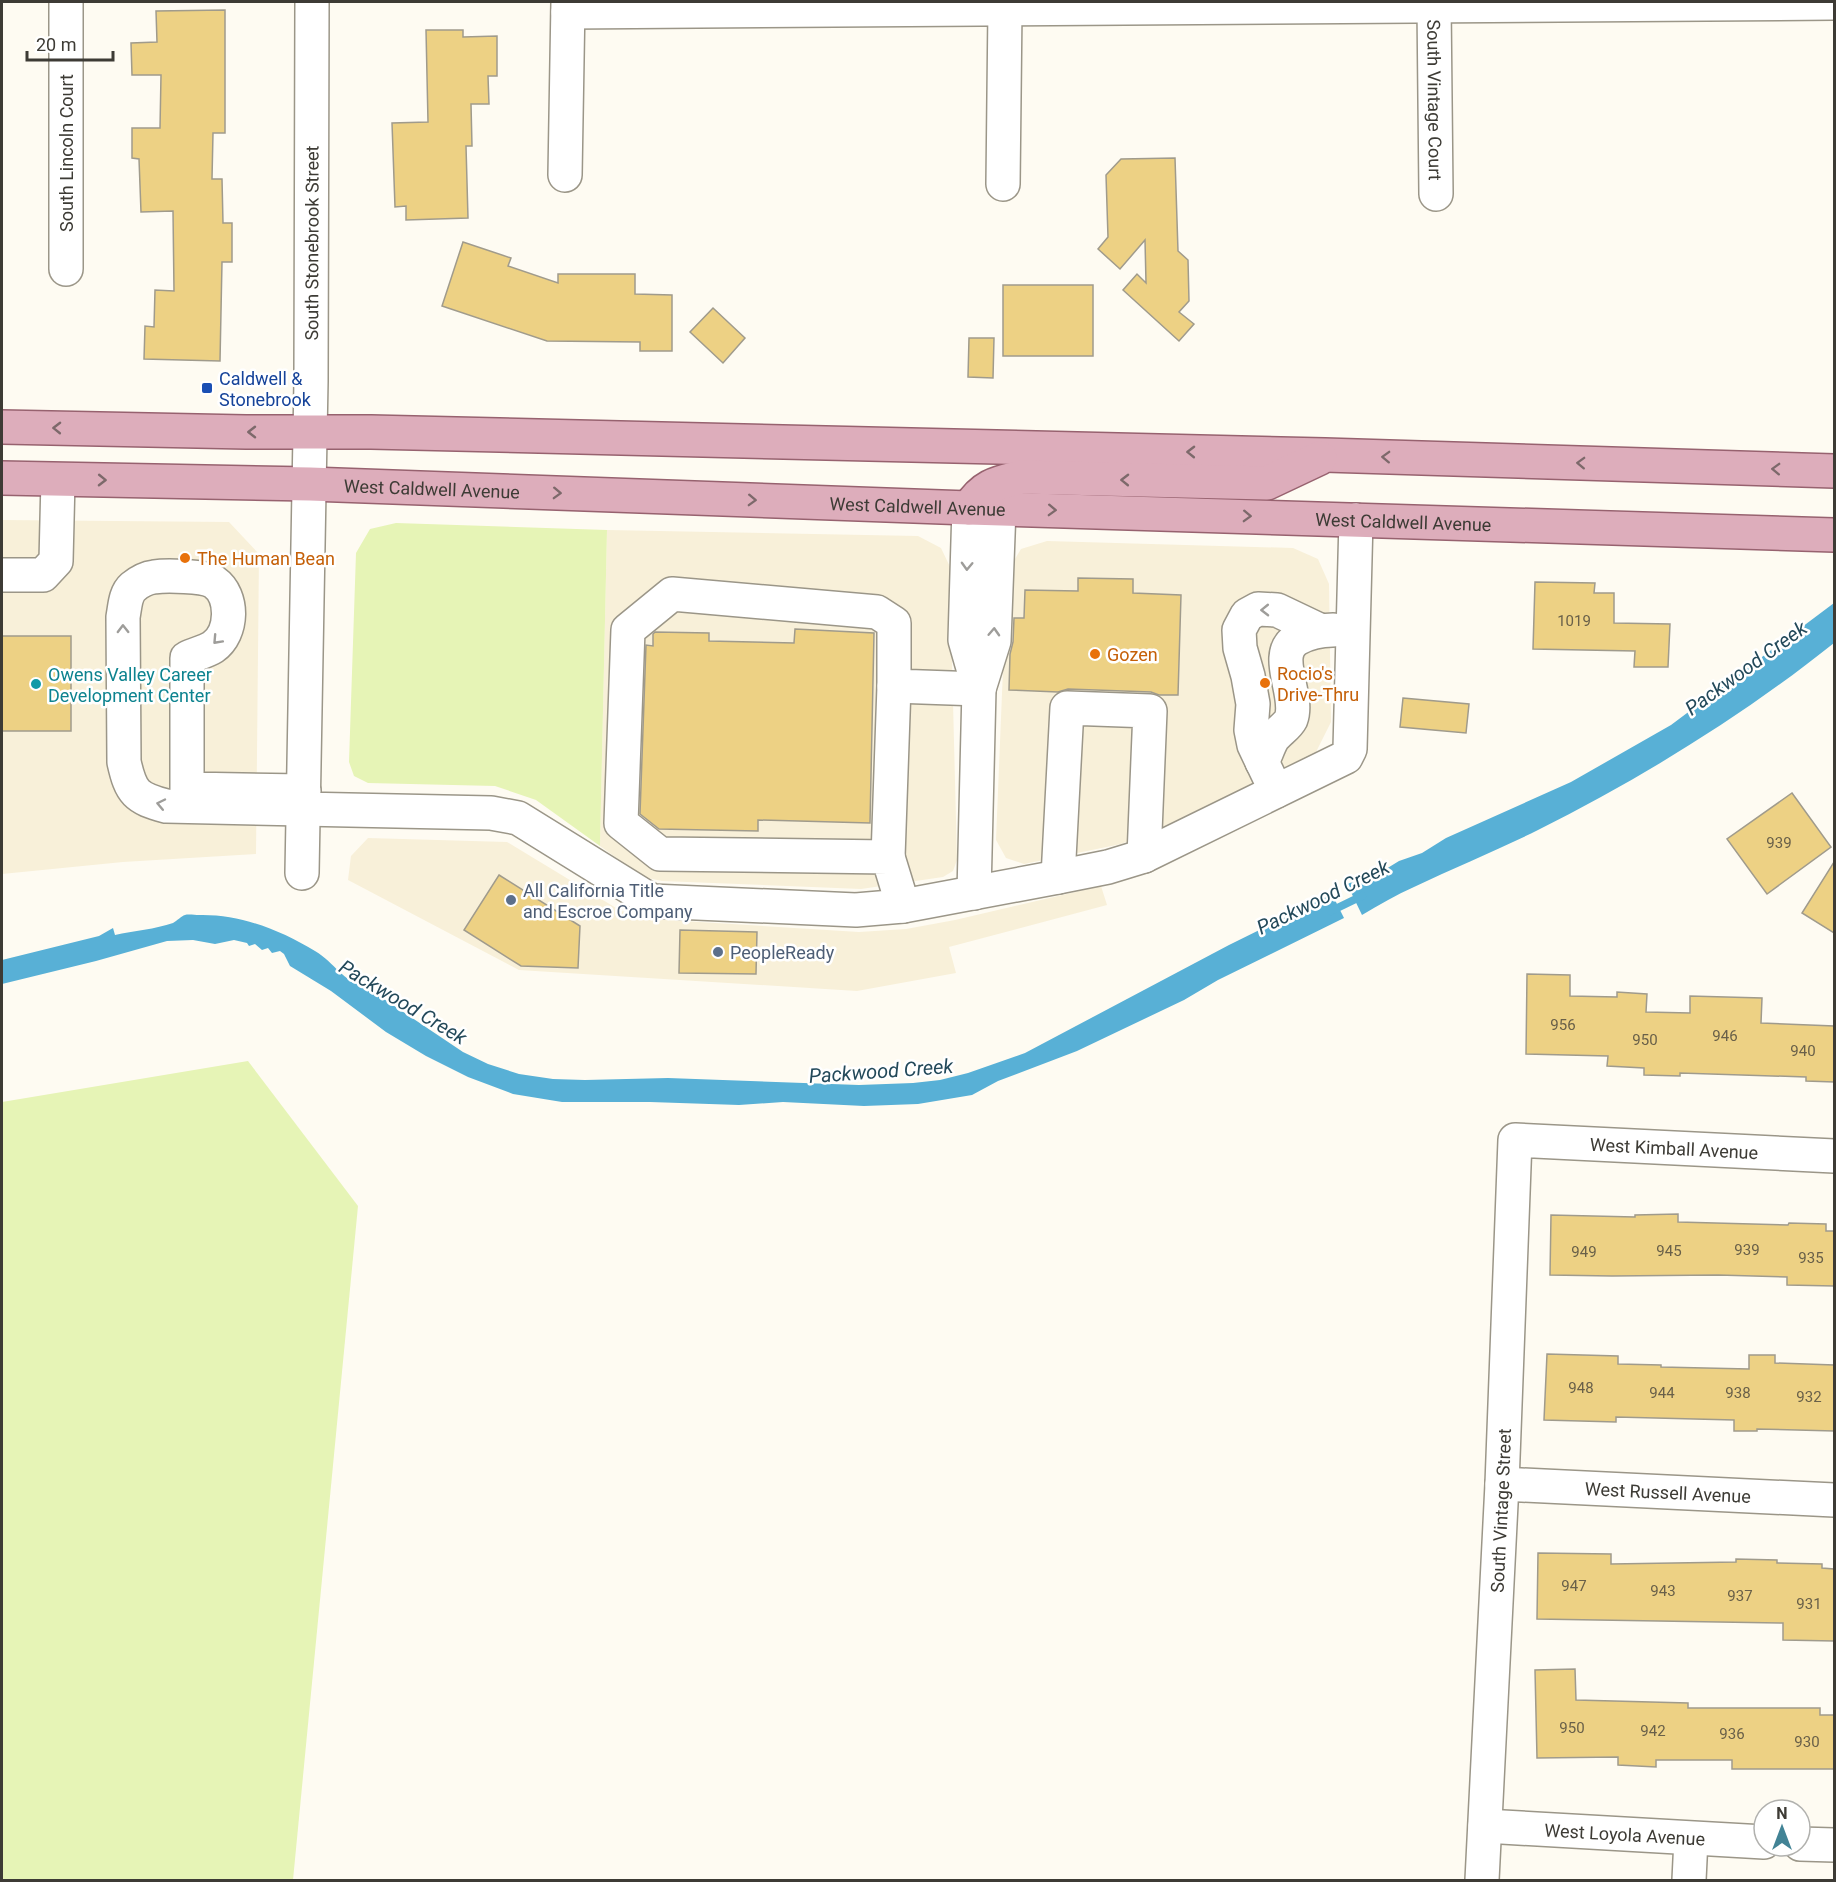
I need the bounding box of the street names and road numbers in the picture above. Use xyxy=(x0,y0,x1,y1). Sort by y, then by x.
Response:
street label: South Vintage Court xyxy=(1424,19,1446,181)
street label: South Lincoln Court xyxy=(56,74,77,232)
street label: South Stonebrook Street xyxy=(301,145,322,341)
street label: West Caldwell Avenue xyxy=(343,475,520,502)
street label: West Caldwell Avenue xyxy=(829,492,1006,520)
street label: West Caldwell Avenue xyxy=(1315,508,1492,535)
street label: West Kimball Avenue xyxy=(1589,1133,1759,1163)
street label: South Vintage Street xyxy=(1486,1428,1515,1593)
street label: West Russell Avenue xyxy=(1584,1478,1751,1506)
street label: West Loyola Avenue xyxy=(1544,1819,1706,1849)

